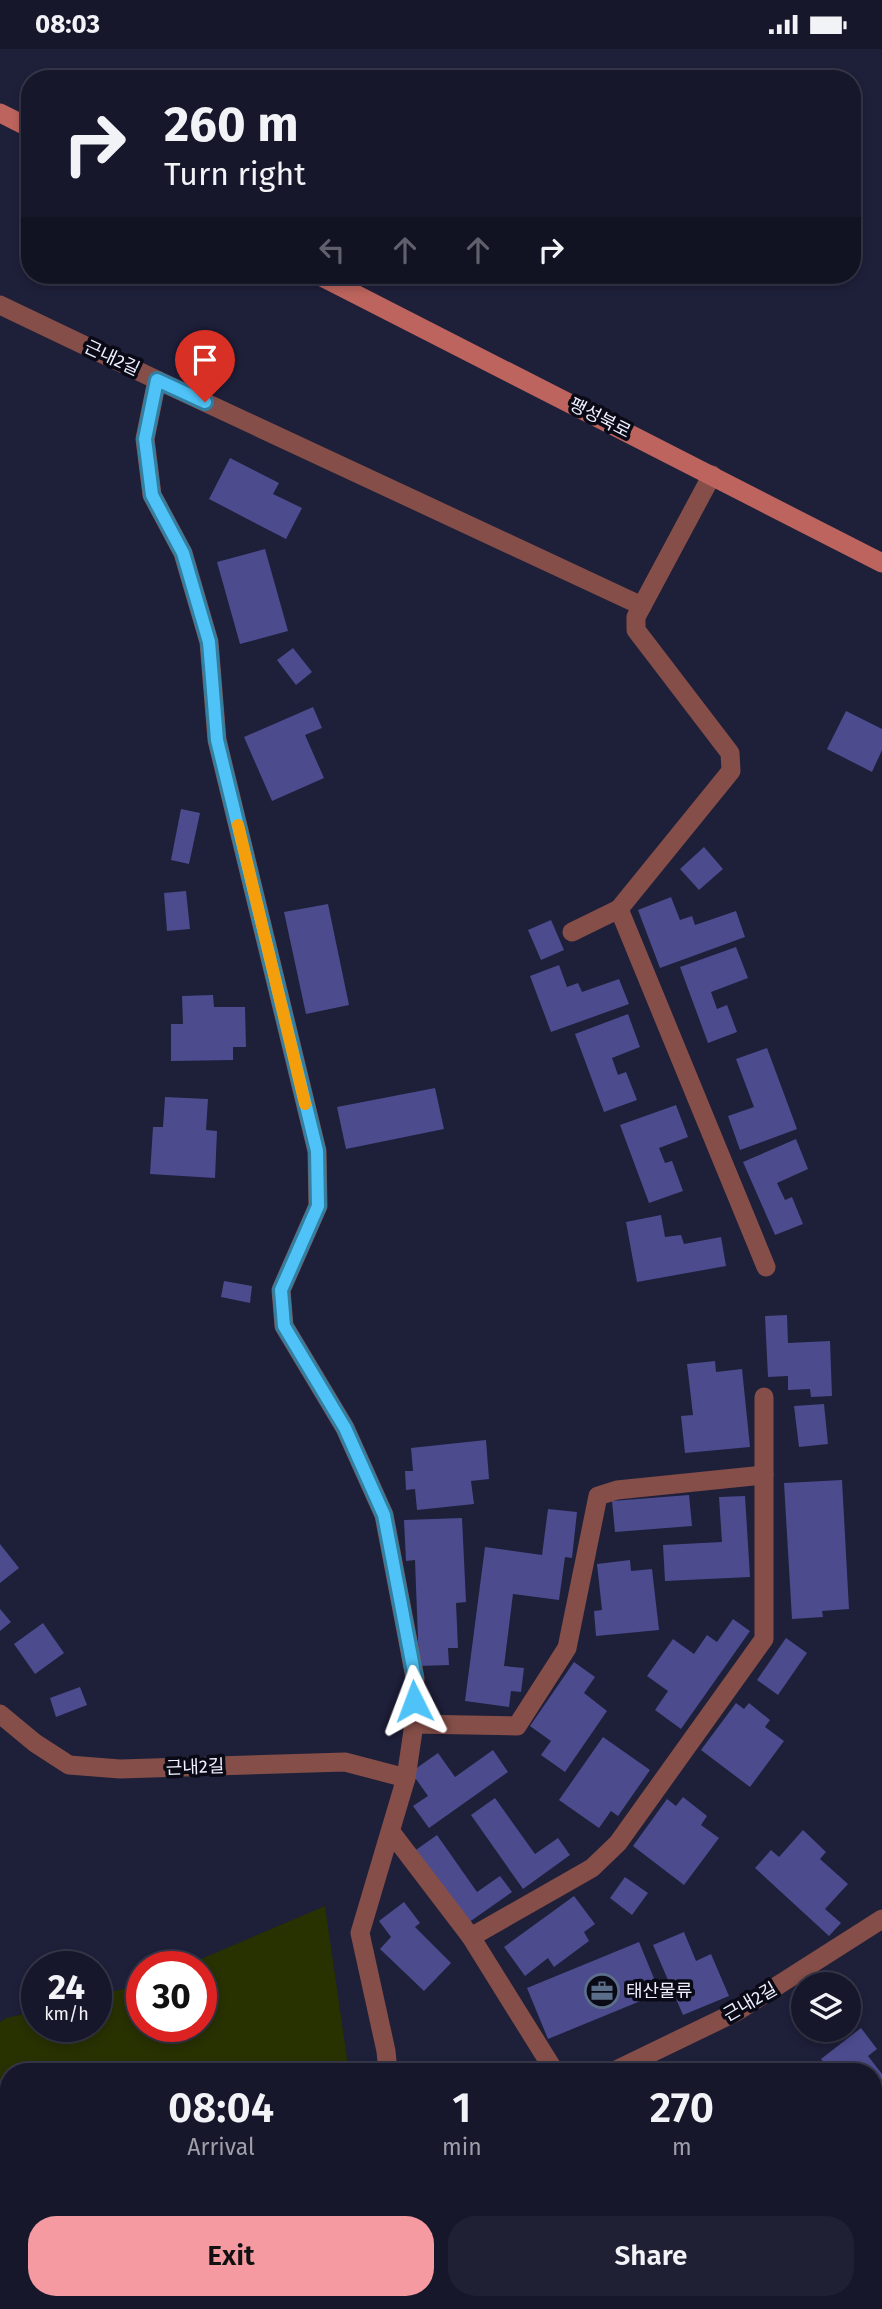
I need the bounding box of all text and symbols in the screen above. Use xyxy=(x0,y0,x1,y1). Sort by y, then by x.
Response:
text: 08:03 xyxy=(35,9,100,40)
text: 260 m xyxy=(164,95,299,154)
icon: right xyxy=(49,98,140,189)
text: Turn right xyxy=(164,155,306,193)
icon: left xyxy=(313,231,351,269)
icon: ahead xyxy=(386,231,424,269)
icon: ahead xyxy=(459,231,497,269)
icon: right xyxy=(532,231,570,269)
pin xyxy=(175,330,235,402)
street label: 근내2길 xyxy=(81,336,143,380)
icon: arrive xyxy=(186,341,224,379)
street label: 팽성북로 xyxy=(565,393,635,443)
position arrow xyxy=(377,1664,451,1738)
street label: 근내2길 xyxy=(165,1755,225,1779)
speed limit sign: 30 xyxy=(126,1951,217,2042)
text: 24 xyxy=(48,1966,85,2008)
office icon: 태산물류 xyxy=(583,1972,621,2010)
map controls xyxy=(791,1972,861,2042)
button: layers xyxy=(791,1972,861,2042)
street label: 근내2길 xyxy=(719,1978,781,2026)
place label: 태산물류 xyxy=(626,1980,692,2002)
text: km/h xyxy=(44,2003,89,2025)
text: 08:04 xyxy=(168,2083,274,2133)
text: 1 xyxy=(452,2083,471,2133)
text: 270 xyxy=(650,2083,714,2133)
text: Arrival xyxy=(187,2133,255,2161)
text: min xyxy=(442,2133,482,2161)
text: m xyxy=(672,2133,692,2161)
button: Exit xyxy=(28,2216,434,2296)
button: Share xyxy=(448,2216,854,2296)

